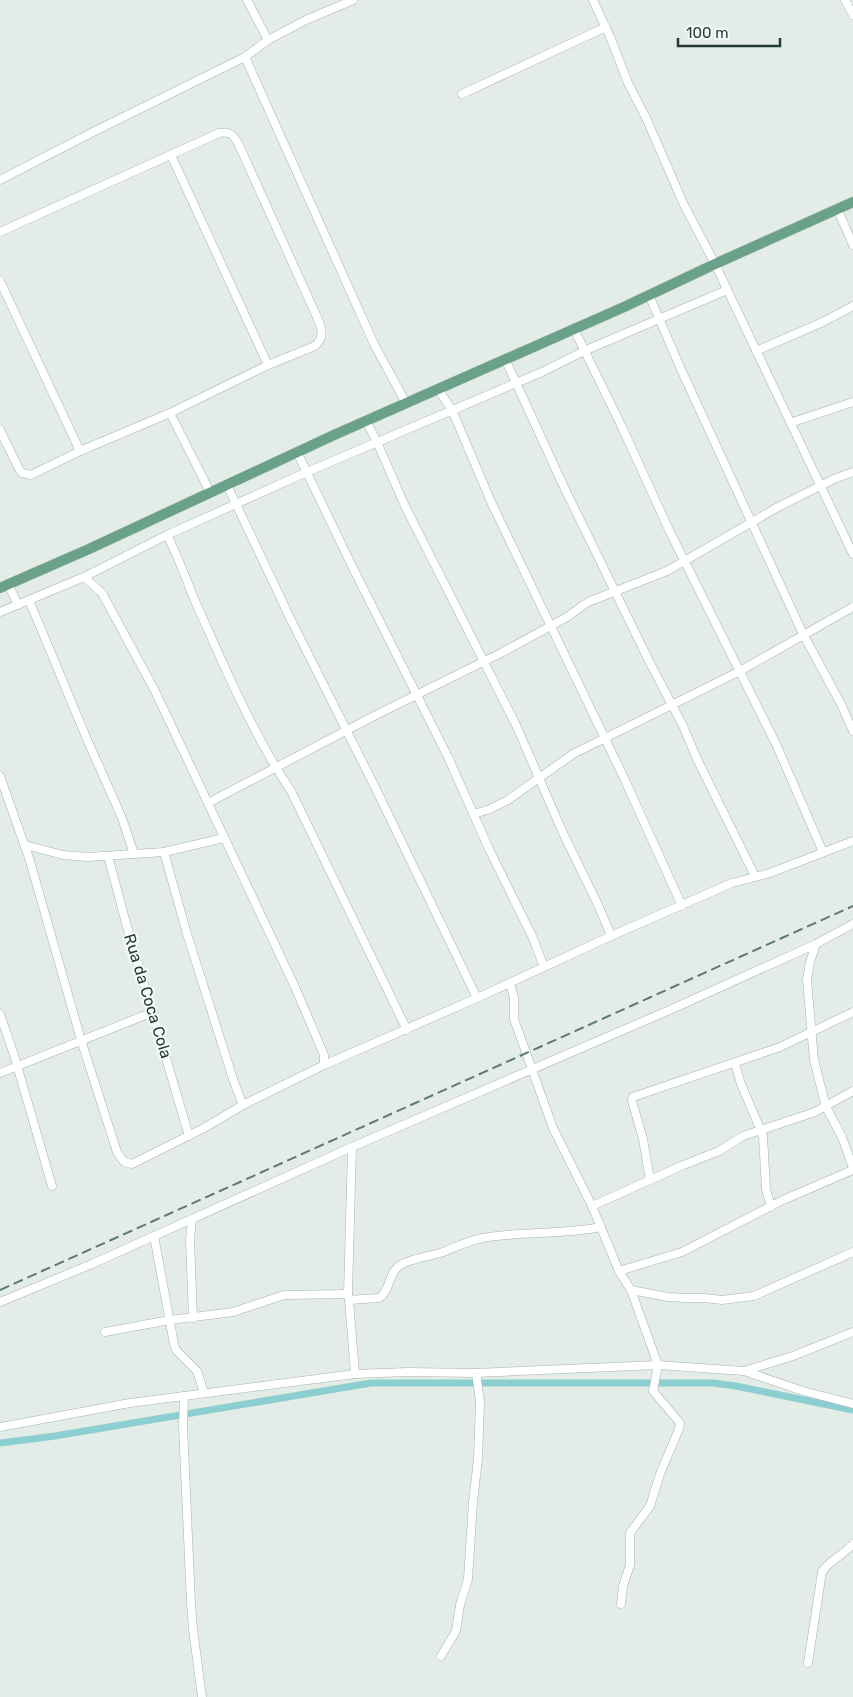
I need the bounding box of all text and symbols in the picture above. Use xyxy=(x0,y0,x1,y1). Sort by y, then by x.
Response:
scale bar xyxy=(678,15,780,47)
text: 100 m xyxy=(686,24,728,42)
street label: Rua da Coca Cola xyxy=(120,931,176,1061)

